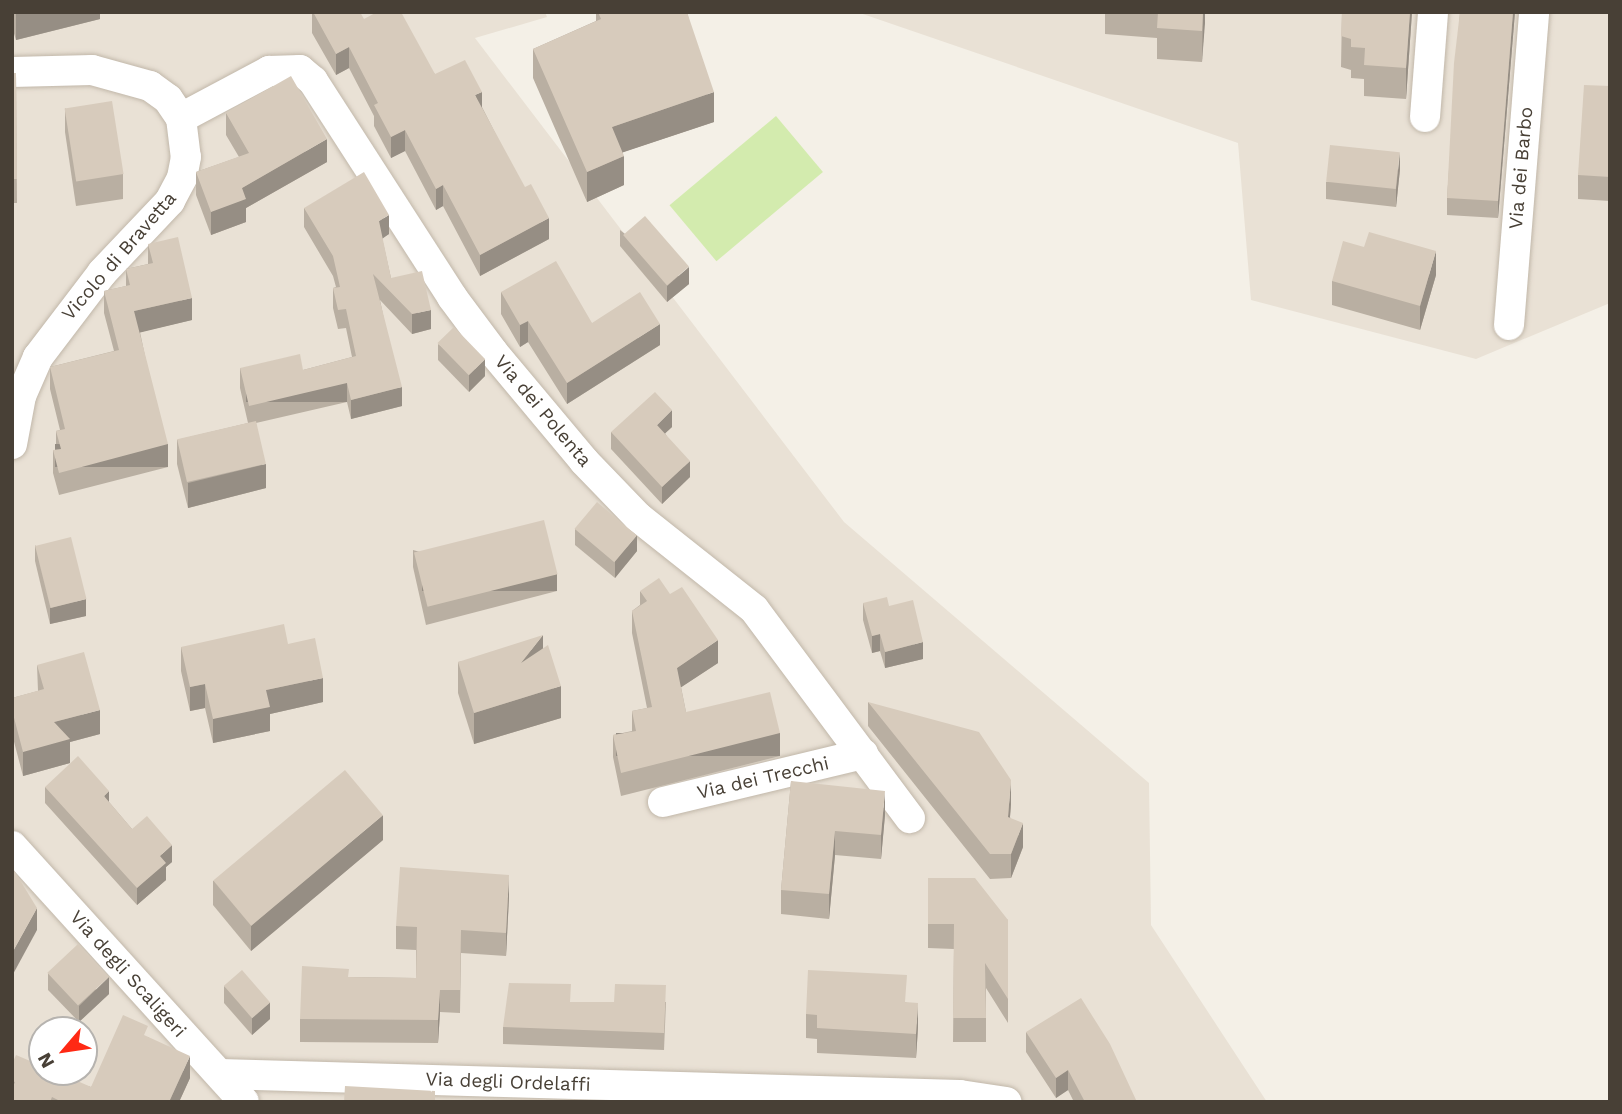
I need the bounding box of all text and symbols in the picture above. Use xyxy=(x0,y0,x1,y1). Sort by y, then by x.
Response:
street label: Via dei Barbo xyxy=(1504,106,1538,230)
street label: Vicolo di Bravetta xyxy=(57,187,181,325)
street label: Via dei Polenta xyxy=(490,350,596,472)
street label: Via dei Trecchi xyxy=(694,752,832,804)
street label: Via degli Scaligeri xyxy=(65,906,191,1042)
north arrow xyxy=(28,1016,98,1086)
text: N xyxy=(32,1049,59,1072)
street label: Via degli Ordelaffi xyxy=(425,1068,591,1096)

